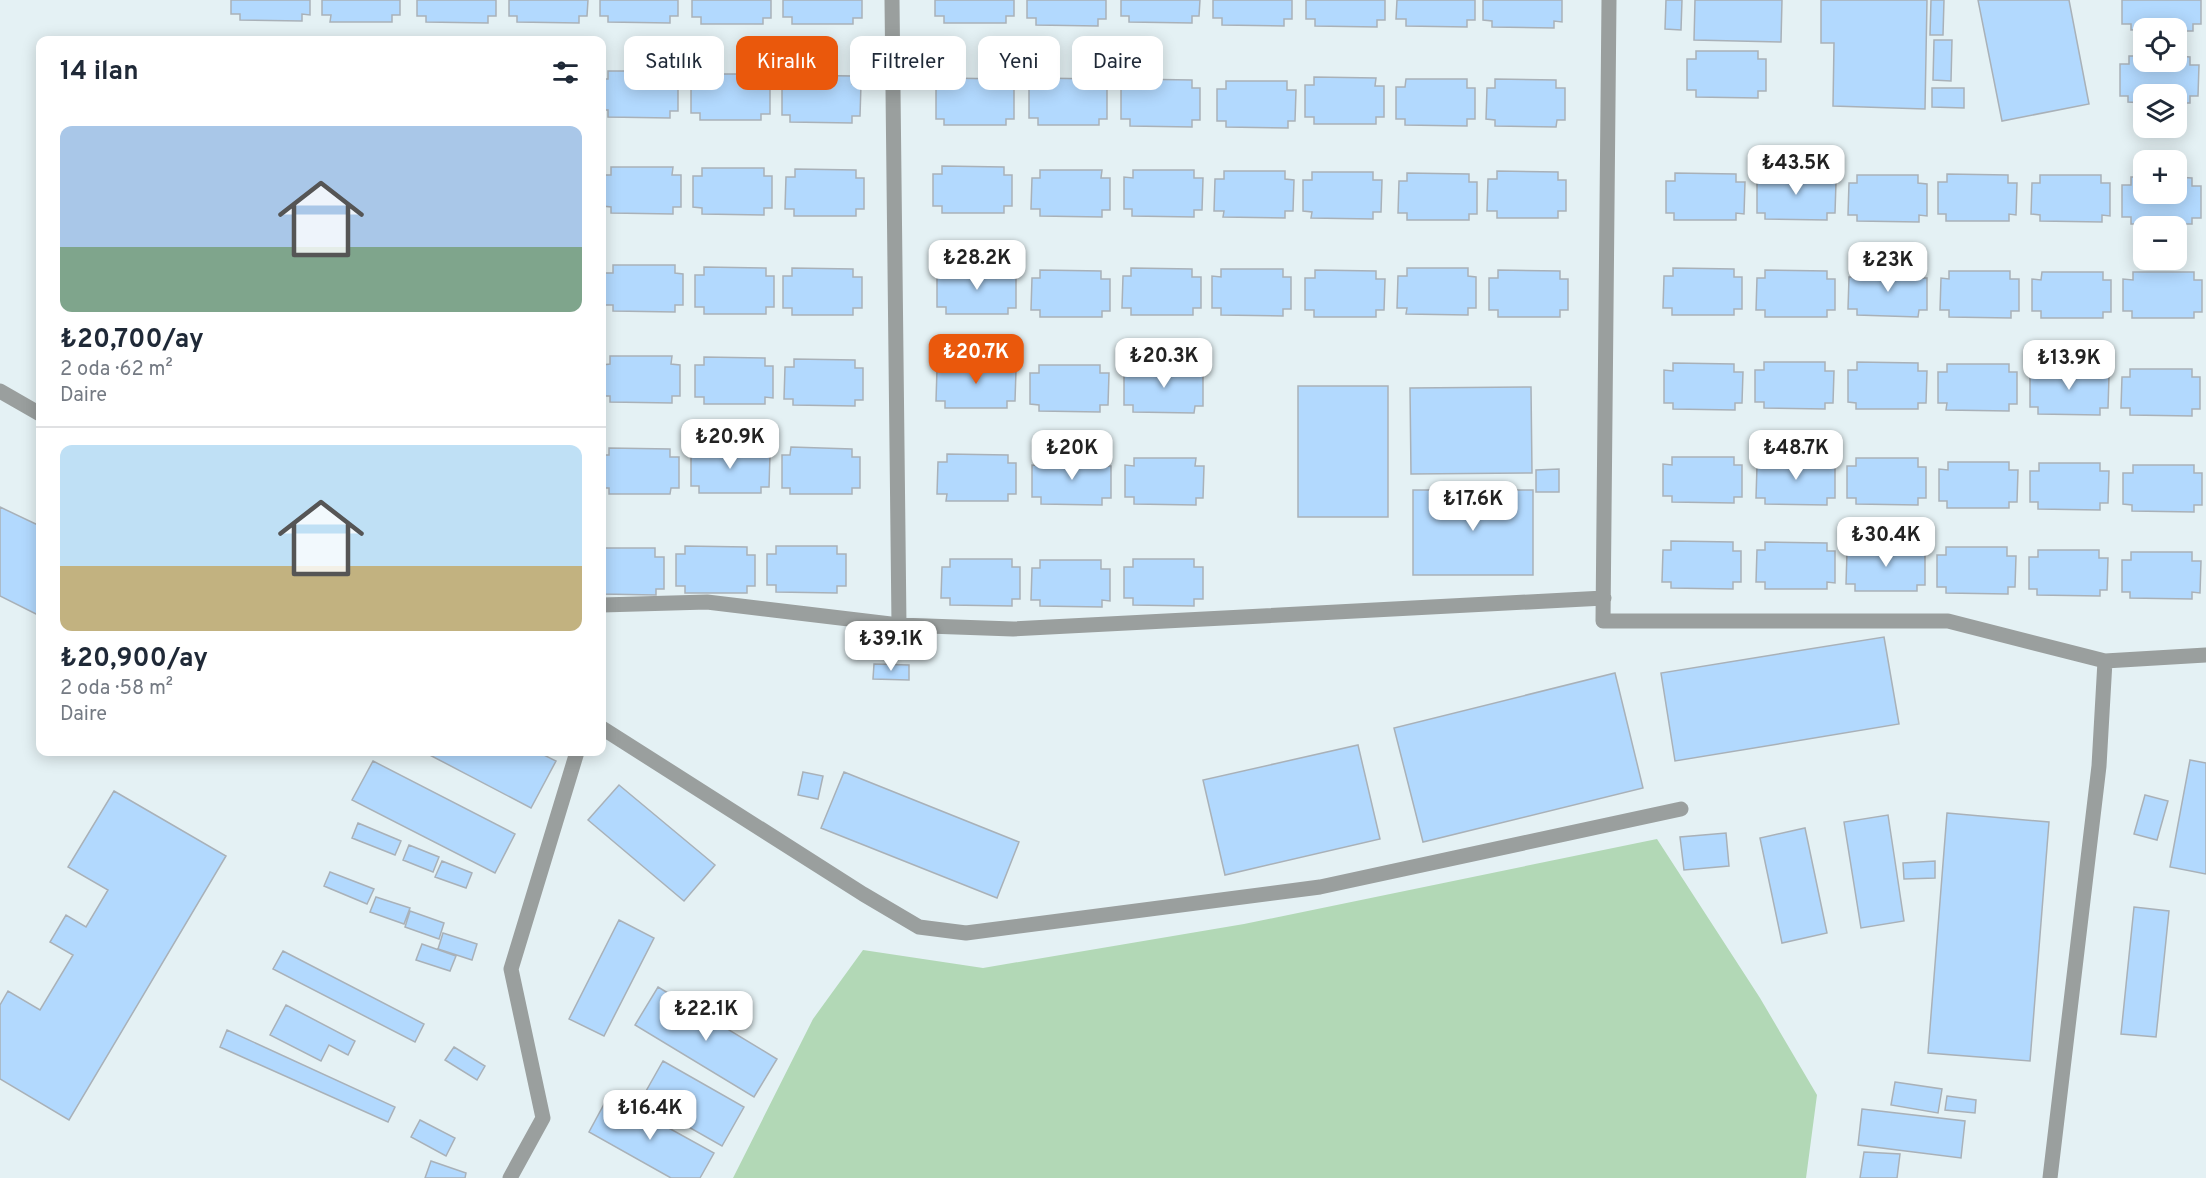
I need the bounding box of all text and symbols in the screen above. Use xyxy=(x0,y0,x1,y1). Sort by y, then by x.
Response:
map controls xyxy=(2133,18,2187,270)
button: locate xyxy=(2133,18,2187,72)
chip: Satılık xyxy=(624,36,724,90)
chip: Kiralık xyxy=(736,36,838,90)
chip: Filtreler xyxy=(850,36,966,90)
chip: Yeni xyxy=(978,36,1060,90)
chip: Daire xyxy=(1072,36,1163,90)
text: 14 ilan xyxy=(60,56,139,89)
icon: filters xyxy=(549,56,582,89)
button: layers xyxy=(2133,84,2187,138)
pin: ₺43.5K xyxy=(1747,145,1845,196)
button: + xyxy=(2133,150,2187,204)
text: ₺43.5K xyxy=(1762,151,1830,177)
icon: home xyxy=(267,165,375,273)
button: − xyxy=(2133,216,2187,270)
pin: ₺28.2K xyxy=(928,240,1026,291)
pin: ₺23K xyxy=(1852,242,1924,293)
text: ₺28.2K xyxy=(943,246,1011,272)
text: ₺23K xyxy=(1862,248,1914,274)
text: ₺20,700/ay xyxy=(60,324,204,357)
pin: ₺20.7K xyxy=(927,334,1025,385)
pin: ₺20.3K xyxy=(1115,338,1213,389)
text: ₺20.7K xyxy=(943,340,1009,366)
pin: ₺13.9K xyxy=(2020,340,2118,391)
text: ₺20.3K xyxy=(1129,344,1199,370)
text: ₺13.9K xyxy=(2037,346,2101,372)
text: 2 oda · 62 m² xyxy=(60,357,173,383)
text: Daire xyxy=(60,383,107,409)
pin: ₺20.9K xyxy=(681,419,779,470)
text: ₺20.9K xyxy=(695,425,765,451)
pin: ₺20K xyxy=(1036,430,1108,481)
pin: ₺48.7K xyxy=(1747,430,1845,481)
text: ₺20K xyxy=(1046,436,1098,462)
text: ₺48.7K xyxy=(1763,436,1829,462)
pin: ₺17.6K xyxy=(1424,481,1522,532)
icon: home xyxy=(267,484,375,592)
text: ₺17.6K xyxy=(1443,487,1503,513)
pin: ₺30.4K xyxy=(1837,517,1935,568)
text: ₺30.4K xyxy=(1851,523,1921,549)
pin: ₺39.1K xyxy=(842,621,940,672)
text: ₺39.1K xyxy=(859,627,923,653)
text: ₺20,900/ay xyxy=(60,643,208,676)
text: 2 oda · 58 m² xyxy=(60,676,173,702)
text: Daire xyxy=(60,702,107,728)
pin: ₺22.1K xyxy=(657,991,755,1042)
text: ₺22.1K xyxy=(674,997,738,1023)
pin: ₺16.4K xyxy=(601,1090,699,1141)
text: ₺16.4K xyxy=(617,1096,683,1122)

